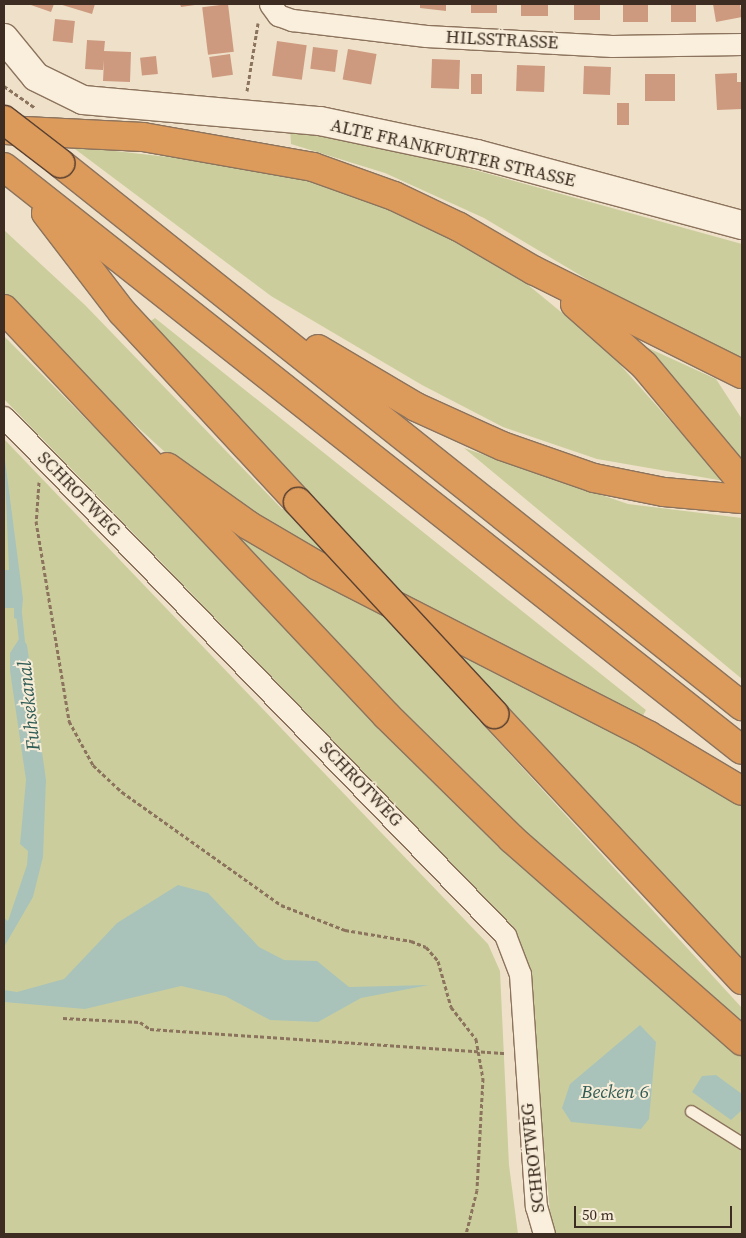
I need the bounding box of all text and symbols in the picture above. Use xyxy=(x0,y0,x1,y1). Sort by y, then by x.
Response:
street label: HILSSTRASSE xyxy=(445,26,559,54)
street label: ALTE FRANKFURTER STRASSE xyxy=(328,114,578,192)
street label: SCHROTWEG xyxy=(33,447,125,541)
water label: Fuhsekanal xyxy=(13,660,45,752)
street label: SCHROTWEG xyxy=(315,737,407,831)
water label: Becken 6 xyxy=(581,1081,649,1103)
street label: SCHROTWEG xyxy=(517,1102,549,1214)
scale bar xyxy=(576,1196,734,1228)
text: 50 m xyxy=(582,1204,614,1225)

